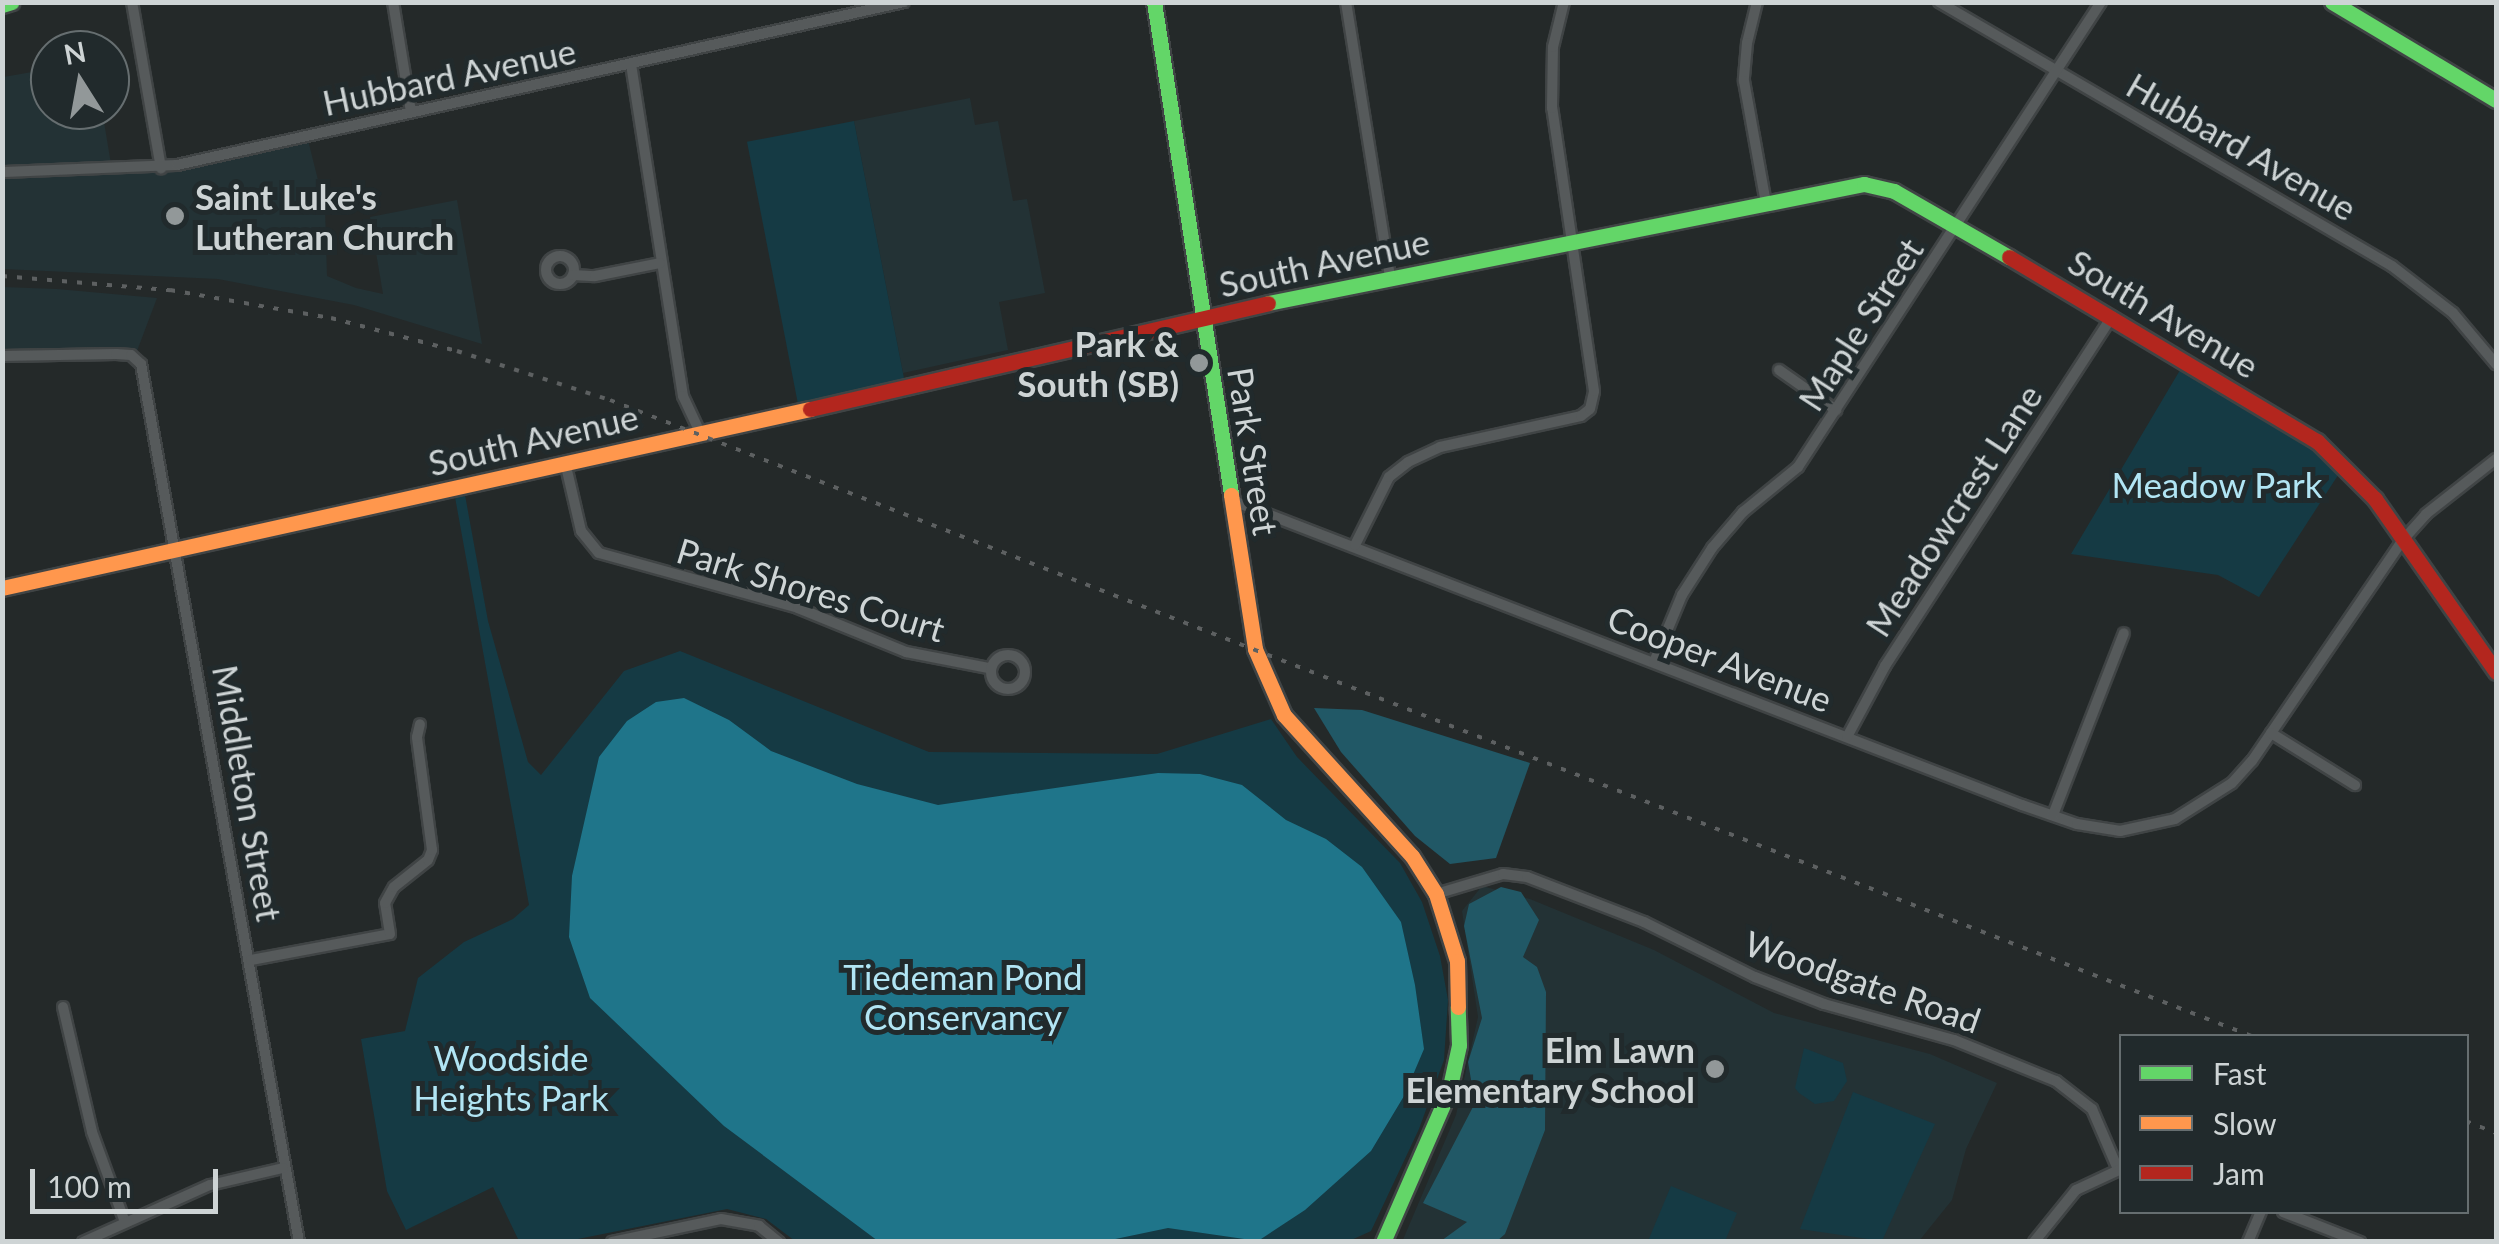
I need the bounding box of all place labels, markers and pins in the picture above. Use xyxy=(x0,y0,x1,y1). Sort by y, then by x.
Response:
place label: Saint Luke's Lutheran Church xyxy=(195,175,454,257)
marker: Saint Luke's Lutheran Church xyxy=(164,205,186,227)
place label: Park & South (SB) xyxy=(1017,322,1179,404)
marker: Park & South (SB) xyxy=(1188,352,1210,374)
place label: Elm Lawn Elementary School xyxy=(1405,1028,1695,1110)
marker: Elm Lawn Elementary School xyxy=(1704,1058,1726,1080)

